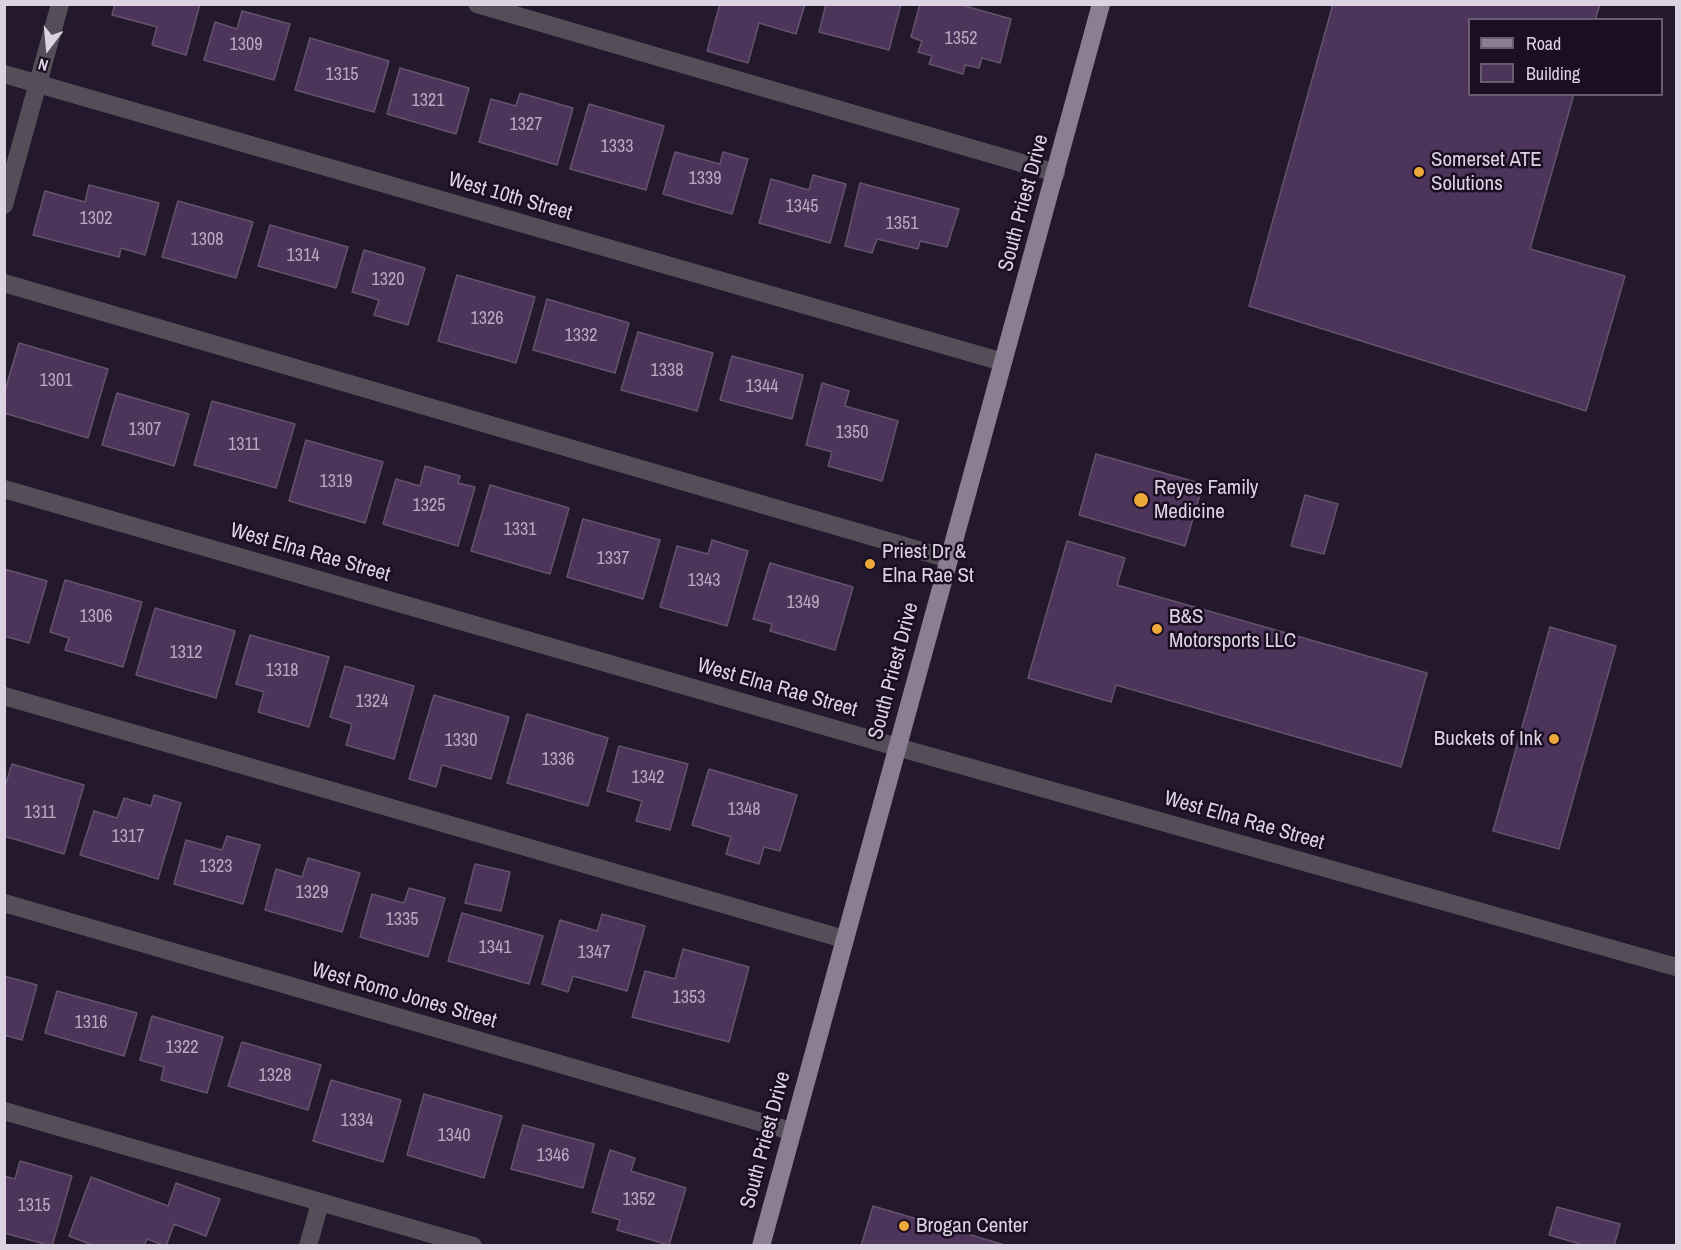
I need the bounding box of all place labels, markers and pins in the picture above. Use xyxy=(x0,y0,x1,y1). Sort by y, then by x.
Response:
place label: Somerset ATE Solutions xyxy=(1431,147,1542,197)
marker: Somerset ATE Solutions xyxy=(1412,165,1426,179)
place label: Reyes Family Medicine xyxy=(1154,475,1258,525)
marker: Reyes Family Medicine xyxy=(1132,491,1150,509)
place label: Priest Dr & Elna Rae St xyxy=(882,539,974,589)
marker: Priest Dr & Elna Rae St xyxy=(863,557,877,571)
place label: B&S Motorsports LLC xyxy=(1169,604,1296,654)
marker: B&S Motorsports LLC xyxy=(1150,622,1164,636)
place label: Buckets of Ink xyxy=(1434,726,1542,752)
marker: Buckets of Ink xyxy=(1547,732,1561,746)
place label: Brogan Center xyxy=(916,1213,1028,1239)
marker: Brogan Center xyxy=(897,1219,911,1233)

